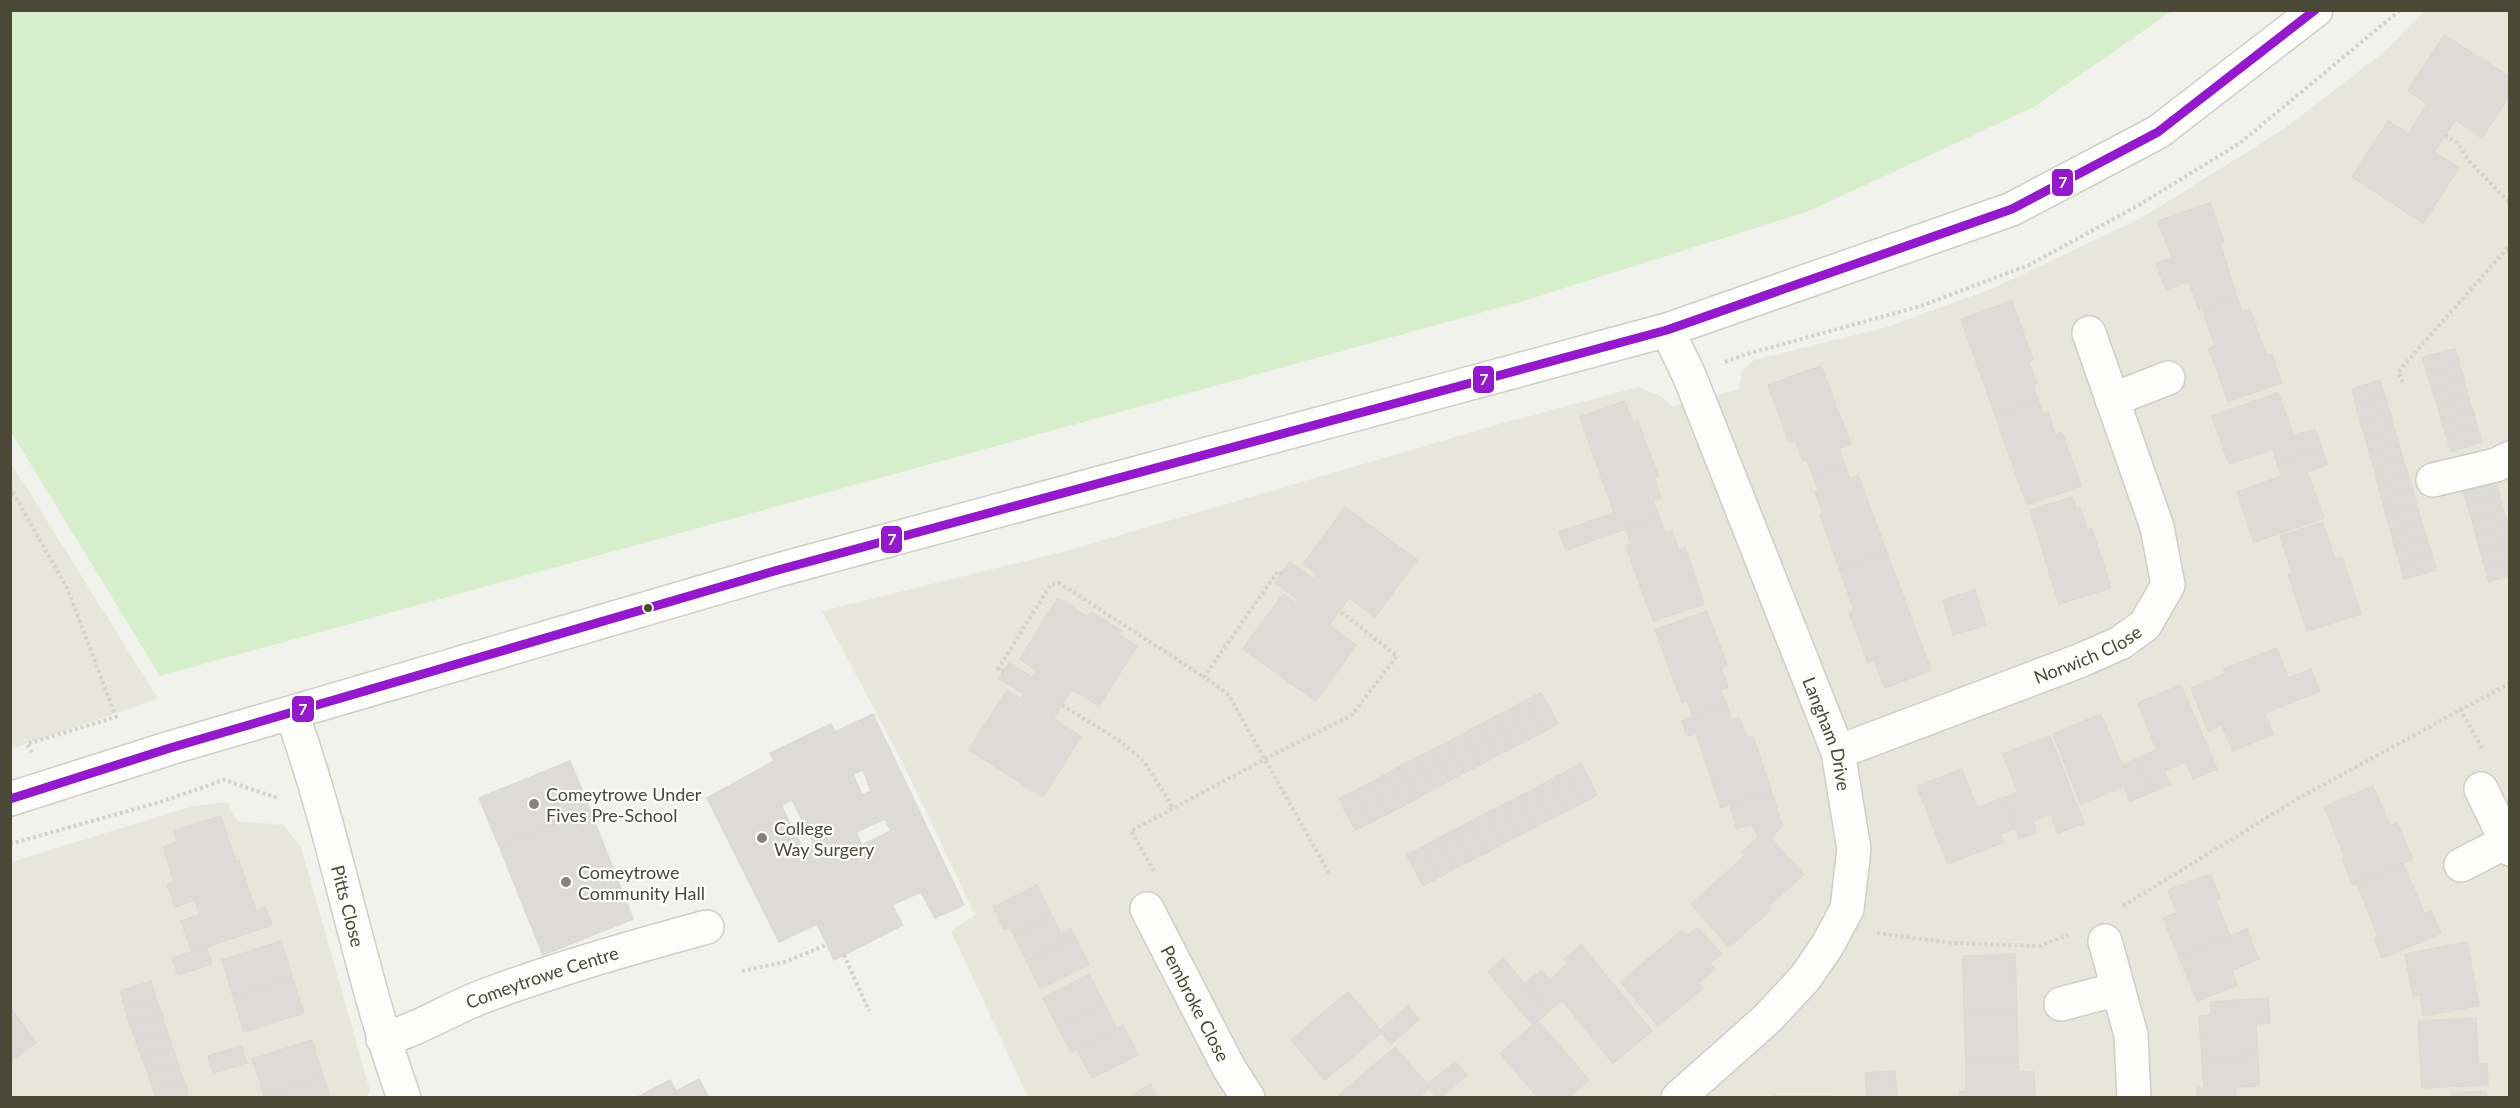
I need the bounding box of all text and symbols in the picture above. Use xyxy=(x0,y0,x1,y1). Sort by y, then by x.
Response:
line badge: 7 xyxy=(2051,168,2074,197)
text: 7 xyxy=(2058,172,2068,191)
line badge: 7 xyxy=(1472,365,1495,394)
text: 7 xyxy=(1479,369,1489,388)
line badge: 7 xyxy=(880,525,903,554)
text: 7 xyxy=(887,529,897,548)
unlabelled marker xyxy=(642,602,654,614)
street label: Norwich Close xyxy=(2031,620,2146,688)
street label: Langham Drive xyxy=(1798,674,1855,792)
line badge: 7 xyxy=(291,695,315,723)
text: 7 xyxy=(298,699,308,718)
place label: Comeytrowe Under Fives Pre-School xyxy=(546,783,702,826)
marker: Comeytrowe Under Fives Pre-School xyxy=(527,797,541,811)
place label: College Way Surgery xyxy=(774,817,875,860)
marker: College Way Surgery xyxy=(755,831,769,845)
place label: Comeytrowe Community Hall xyxy=(578,861,705,904)
street label: Pitts Close xyxy=(327,863,369,949)
marker: Comeytrowe Community Hall xyxy=(559,875,573,889)
street label: Comeytrowe Centre xyxy=(462,941,621,1013)
street label: Pembroke Close xyxy=(1157,941,1235,1065)

